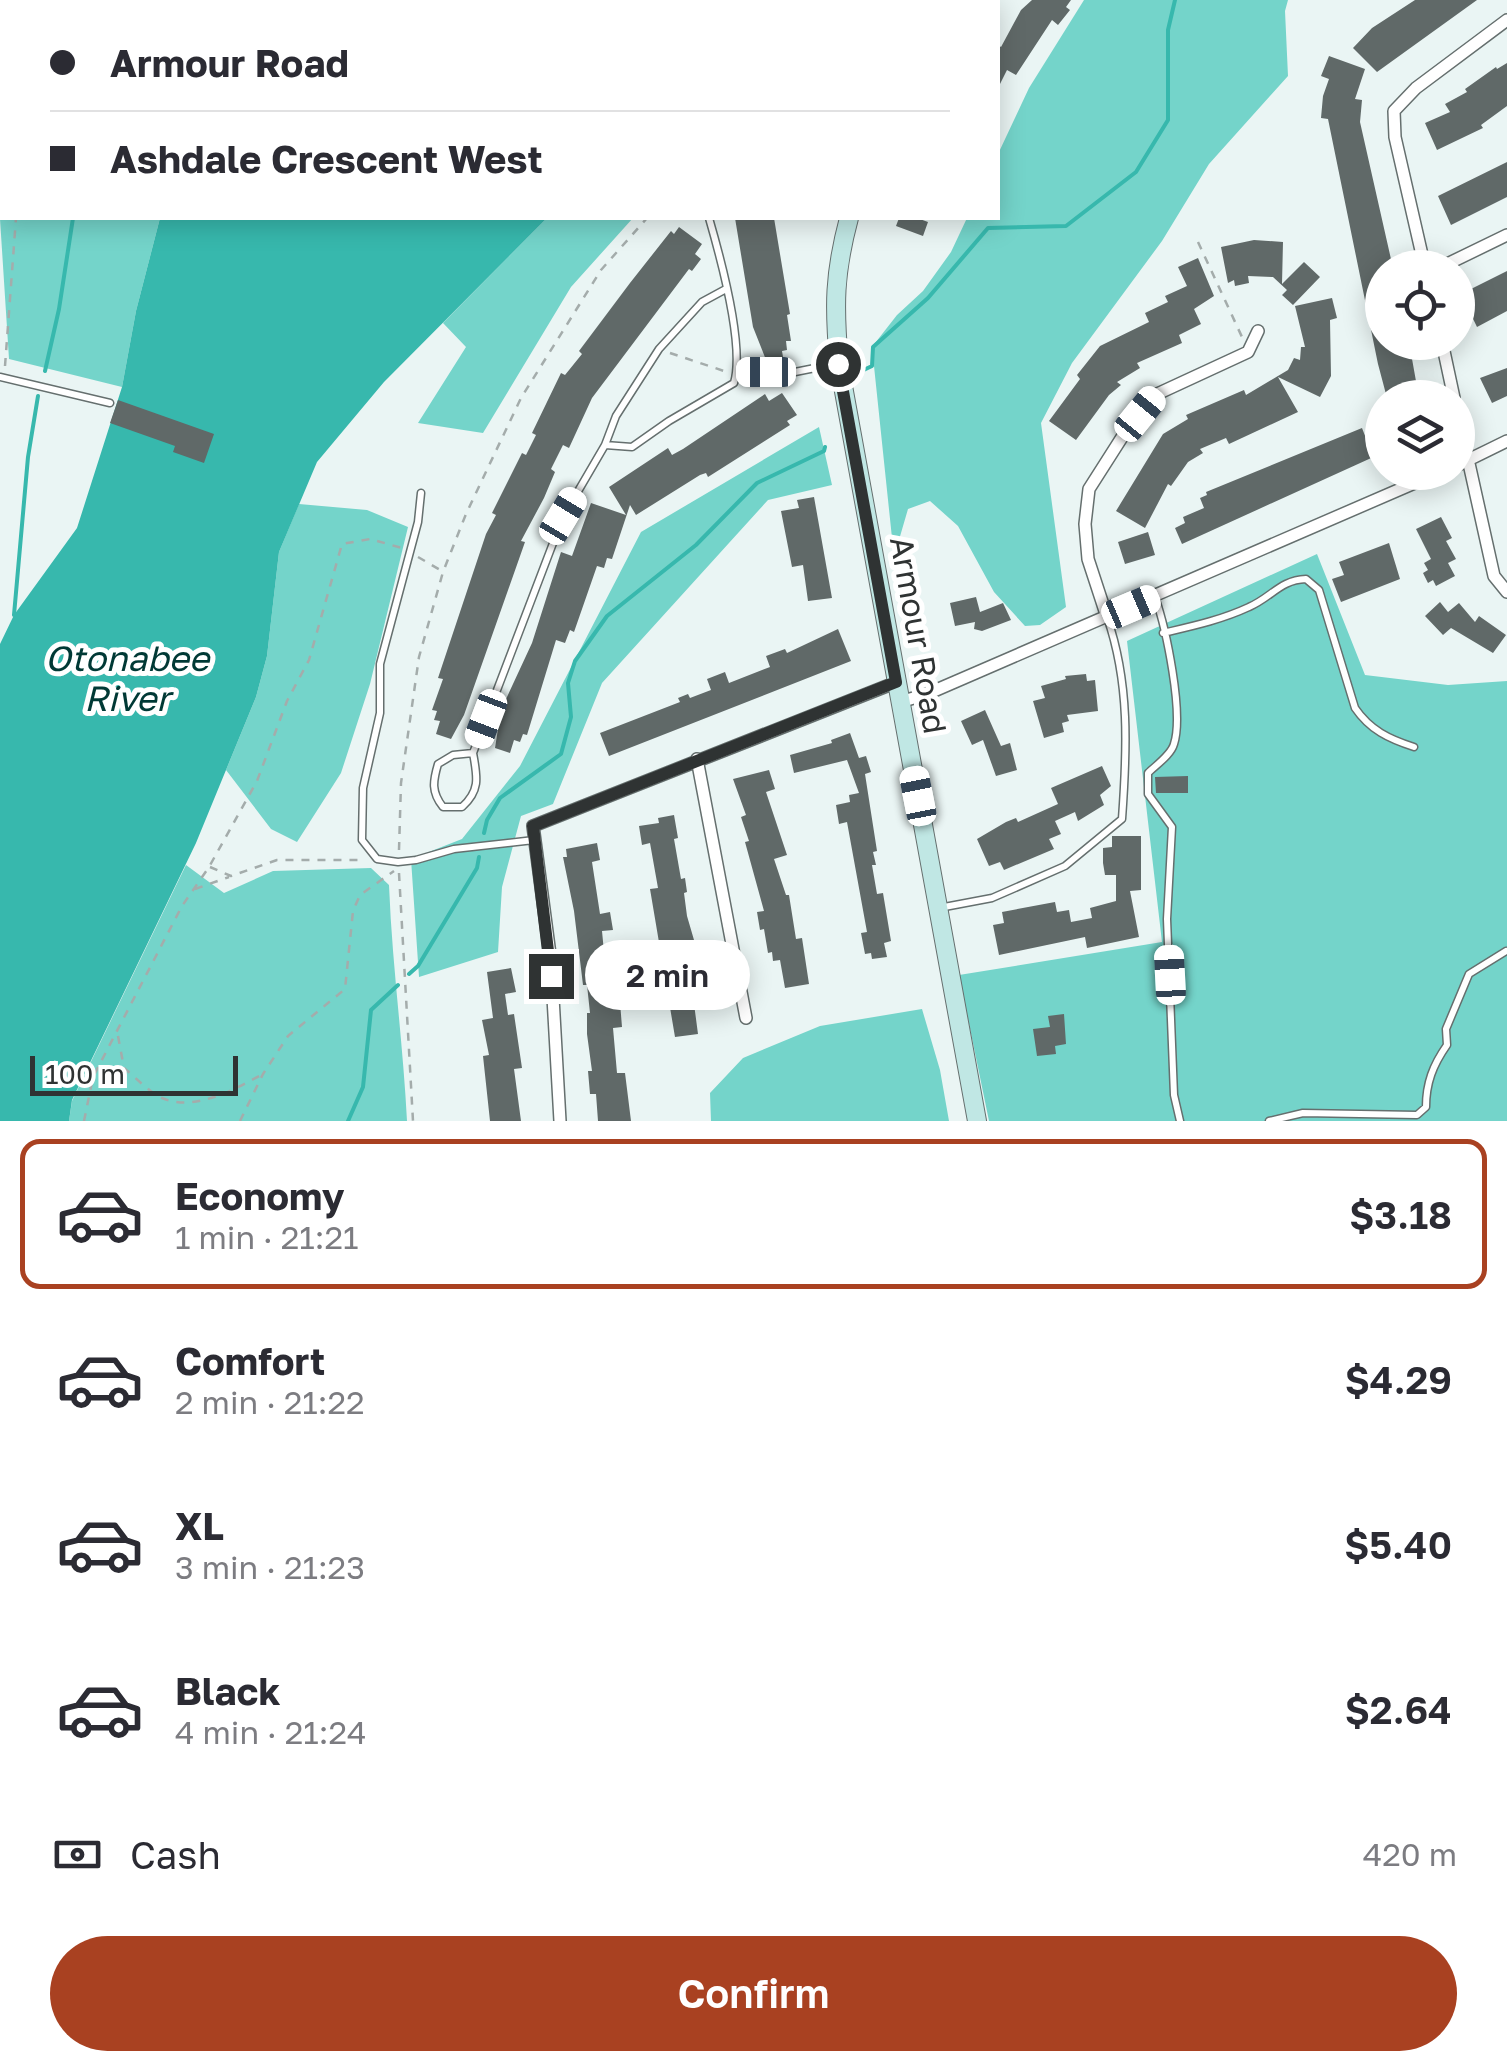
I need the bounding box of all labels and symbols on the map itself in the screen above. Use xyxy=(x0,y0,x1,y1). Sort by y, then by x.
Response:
route start xyxy=(816,342,861,387)
car xyxy=(736,357,796,387)
car xyxy=(1109,381,1171,447)
car xyxy=(535,483,591,549)
street label: Armour Road xyxy=(883,533,955,737)
car xyxy=(1098,581,1164,633)
water label: Otonabee River xyxy=(45,637,212,719)
car xyxy=(461,686,511,752)
car xyxy=(898,764,938,828)
callout: 2 min xyxy=(586,941,751,1011)
car xyxy=(1153,944,1187,1006)
route end xyxy=(529,954,574,999)
scale bar xyxy=(30,1051,238,1096)

